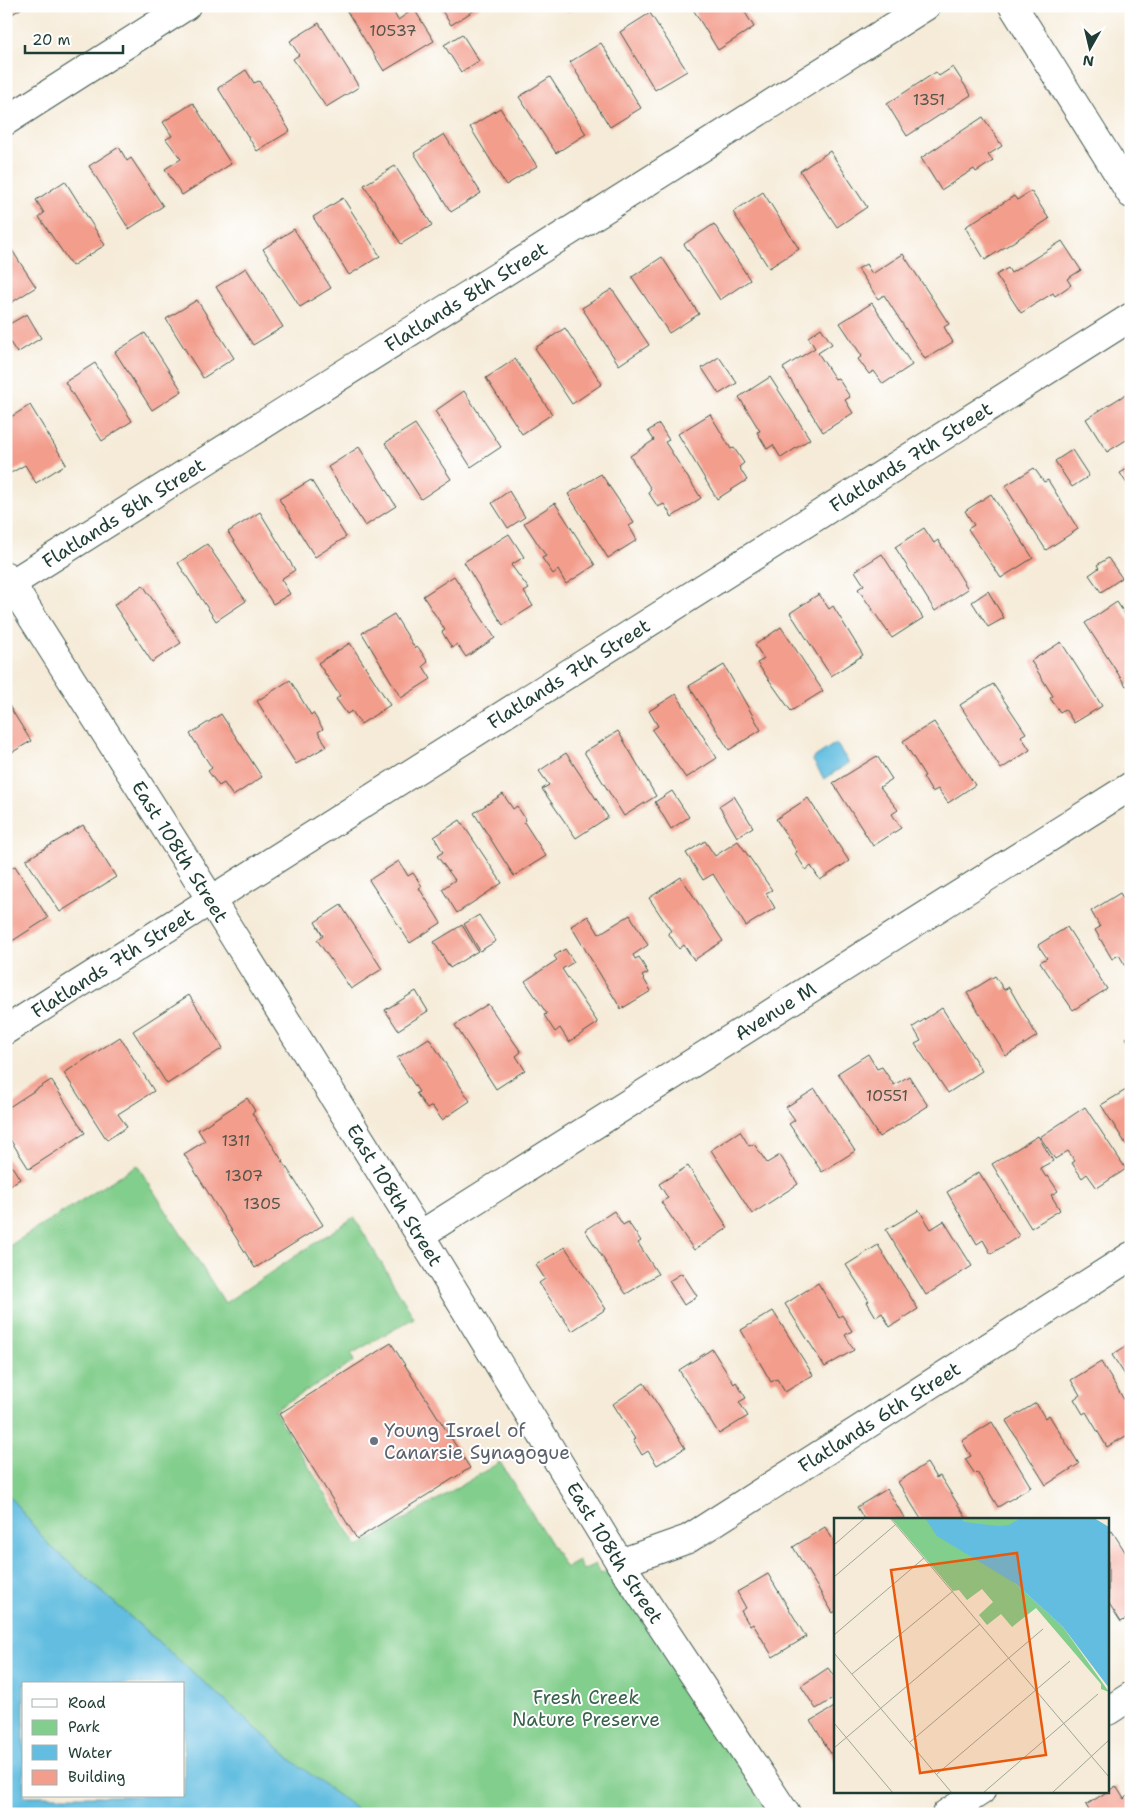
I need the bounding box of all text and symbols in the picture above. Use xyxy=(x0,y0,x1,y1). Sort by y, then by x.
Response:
house number: 10537 xyxy=(369,20,417,41)
scale bar xyxy=(25,22,122,54)
north arrow xyxy=(1064,22,1114,72)
text: 20 m xyxy=(32,30,71,50)
text: N xyxy=(1081,51,1095,71)
house number: 1351 xyxy=(913,89,945,110)
street label: Flatlands 8th Street xyxy=(380,236,552,357)
street label: Flatlands 7th Street xyxy=(825,396,997,518)
street label: Flatlands 8th Street xyxy=(37,452,210,574)
street label: Flatlands 7th Street xyxy=(482,613,655,734)
street label: East 108th Street xyxy=(126,776,234,927)
street label: Flatlands 7th Street xyxy=(26,902,198,1023)
street label: Avenue M xyxy=(730,976,821,1046)
house number: 10551 xyxy=(866,1085,908,1106)
street label: East 108th Street xyxy=(341,1119,448,1271)
house number: 1311 xyxy=(221,1130,251,1151)
house number: 1307 xyxy=(225,1165,263,1186)
house number: 1305 xyxy=(243,1193,281,1214)
street label: Flatlands 6th Street xyxy=(793,1356,965,1478)
place label: Young Israel of Canarsie Synagogue xyxy=(384,1418,570,1465)
marker: Young Israel of Canarsie Synagogue xyxy=(368,1435,380,1447)
street label: East 108th Street xyxy=(561,1477,669,1628)
inset map xyxy=(834,1518,1110,1792)
legend xyxy=(22,1682,185,1798)
park label: Fresh Creek Nature Preserve xyxy=(512,1685,660,1732)
text: Road xyxy=(68,1693,106,1713)
text: Park xyxy=(68,1717,100,1737)
text: Water xyxy=(68,1743,112,1763)
text: Building xyxy=(68,1767,125,1787)

